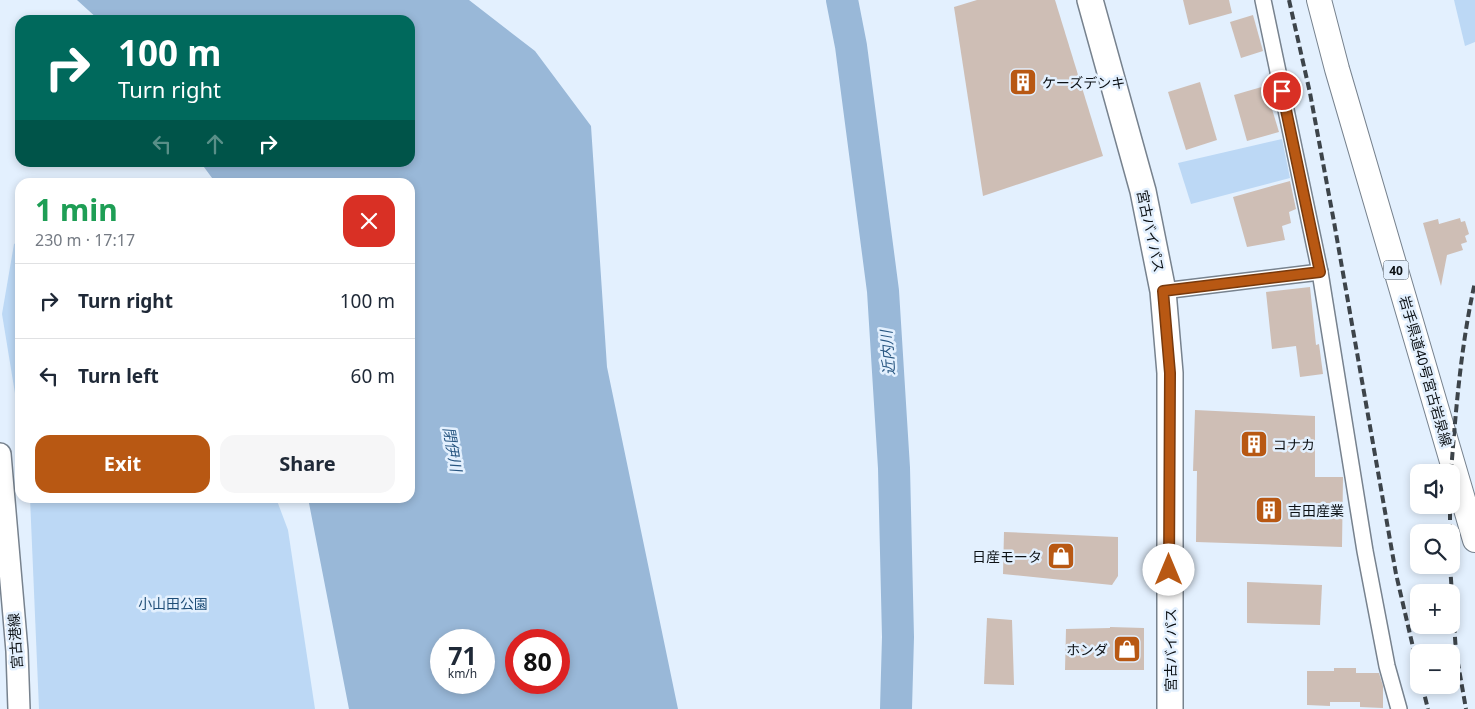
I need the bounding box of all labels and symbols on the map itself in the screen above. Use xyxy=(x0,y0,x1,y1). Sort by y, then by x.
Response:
building icon: ケーズデンキ xyxy=(1008,67,1038,97)
pin xyxy=(1261,70,1303,112)
place label: ケーズデンキ xyxy=(1042,73,1125,92)
street label: 宮古バイパス xyxy=(1133,188,1169,274)
road number: 40 xyxy=(1384,260,1408,280)
street label: 岩手県道40号宮古岩泉線 xyxy=(1395,293,1457,449)
water label: 近内川 xyxy=(875,328,899,376)
water label: 閉伊川 xyxy=(439,425,467,475)
building icon: コナカ xyxy=(1239,429,1269,459)
place label: コナカ xyxy=(1273,435,1315,454)
building icon: 吉田産業 xyxy=(1254,495,1284,525)
place label: 吉田産業 xyxy=(1288,501,1344,520)
shop icon: 日産モータ xyxy=(1046,541,1076,571)
position arrow xyxy=(1142,543,1194,595)
place label: 日産モータ xyxy=(972,547,1042,566)
park label: 小山田公園 xyxy=(138,594,208,613)
street label: 宮古バイパス xyxy=(1161,608,1180,692)
street label: 宮古港線 xyxy=(4,612,26,670)
speed limit sign: 80 xyxy=(505,629,570,694)
shop icon: ホンダ xyxy=(1112,634,1142,664)
place label: ホンダ xyxy=(1066,640,1108,659)

